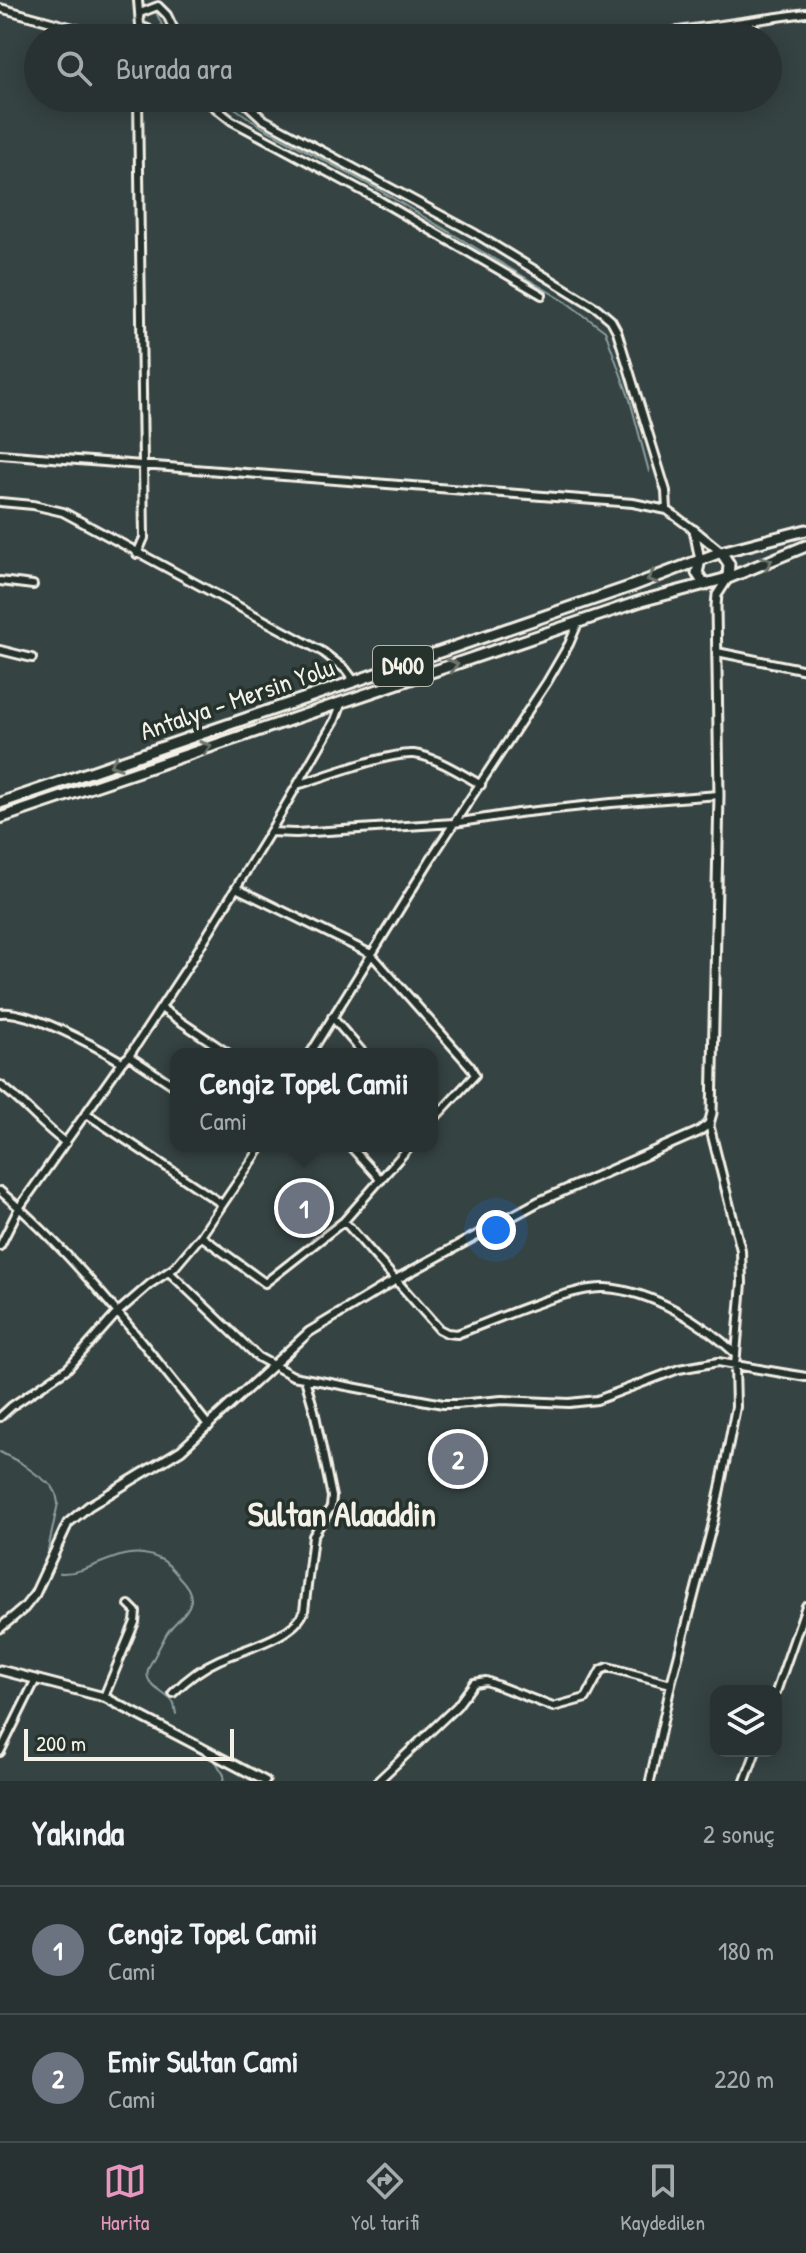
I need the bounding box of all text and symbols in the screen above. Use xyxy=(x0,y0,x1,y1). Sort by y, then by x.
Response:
search box xyxy=(24,24,782,112)
icon: search xyxy=(52,46,96,90)
text: Burada ara xyxy=(116,48,232,88)
one-way arrow xyxy=(759,556,773,572)
one-way arrow xyxy=(646,568,660,585)
road number: D400 xyxy=(373,646,433,686)
street label: Antalya - Mersin Yolu xyxy=(135,649,338,748)
one-way arrow xyxy=(445,658,459,674)
one-way arrow xyxy=(198,741,212,757)
one-way arrow xyxy=(109,755,123,771)
popup xyxy=(170,1048,438,1152)
text: Cengiz Topel Camii xyxy=(199,1063,409,1103)
text: Cami xyxy=(199,1103,247,1138)
pin: 1 xyxy=(278,1178,330,1238)
your location xyxy=(476,1210,516,1250)
pin: 2 xyxy=(432,1429,484,1489)
district label: Sultan Alaaddin xyxy=(248,1491,436,1537)
map controls xyxy=(710,1685,782,1757)
button: layers xyxy=(710,1685,782,1757)
scale bar xyxy=(24,1725,234,1761)
text: 200 m xyxy=(36,1728,86,1758)
text: Yakında xyxy=(32,1810,124,1856)
text: 2 sonuç xyxy=(703,1816,774,1851)
text: Cengiz Topel Camii xyxy=(108,1913,318,1953)
text: 1 xyxy=(53,1933,63,1968)
text: 180 m xyxy=(718,1933,774,1968)
text: Cami xyxy=(108,1953,156,1988)
text: Emir Sultan Cami xyxy=(108,2041,298,2081)
text: 2 xyxy=(52,2061,64,2096)
text: 220 m xyxy=(714,2061,774,2096)
text: Cami xyxy=(108,2081,156,2116)
tab: Harita xyxy=(101,2159,149,2237)
tab: Yol tarifi xyxy=(351,2159,419,2237)
tab: Kaydedilen xyxy=(620,2159,705,2237)

